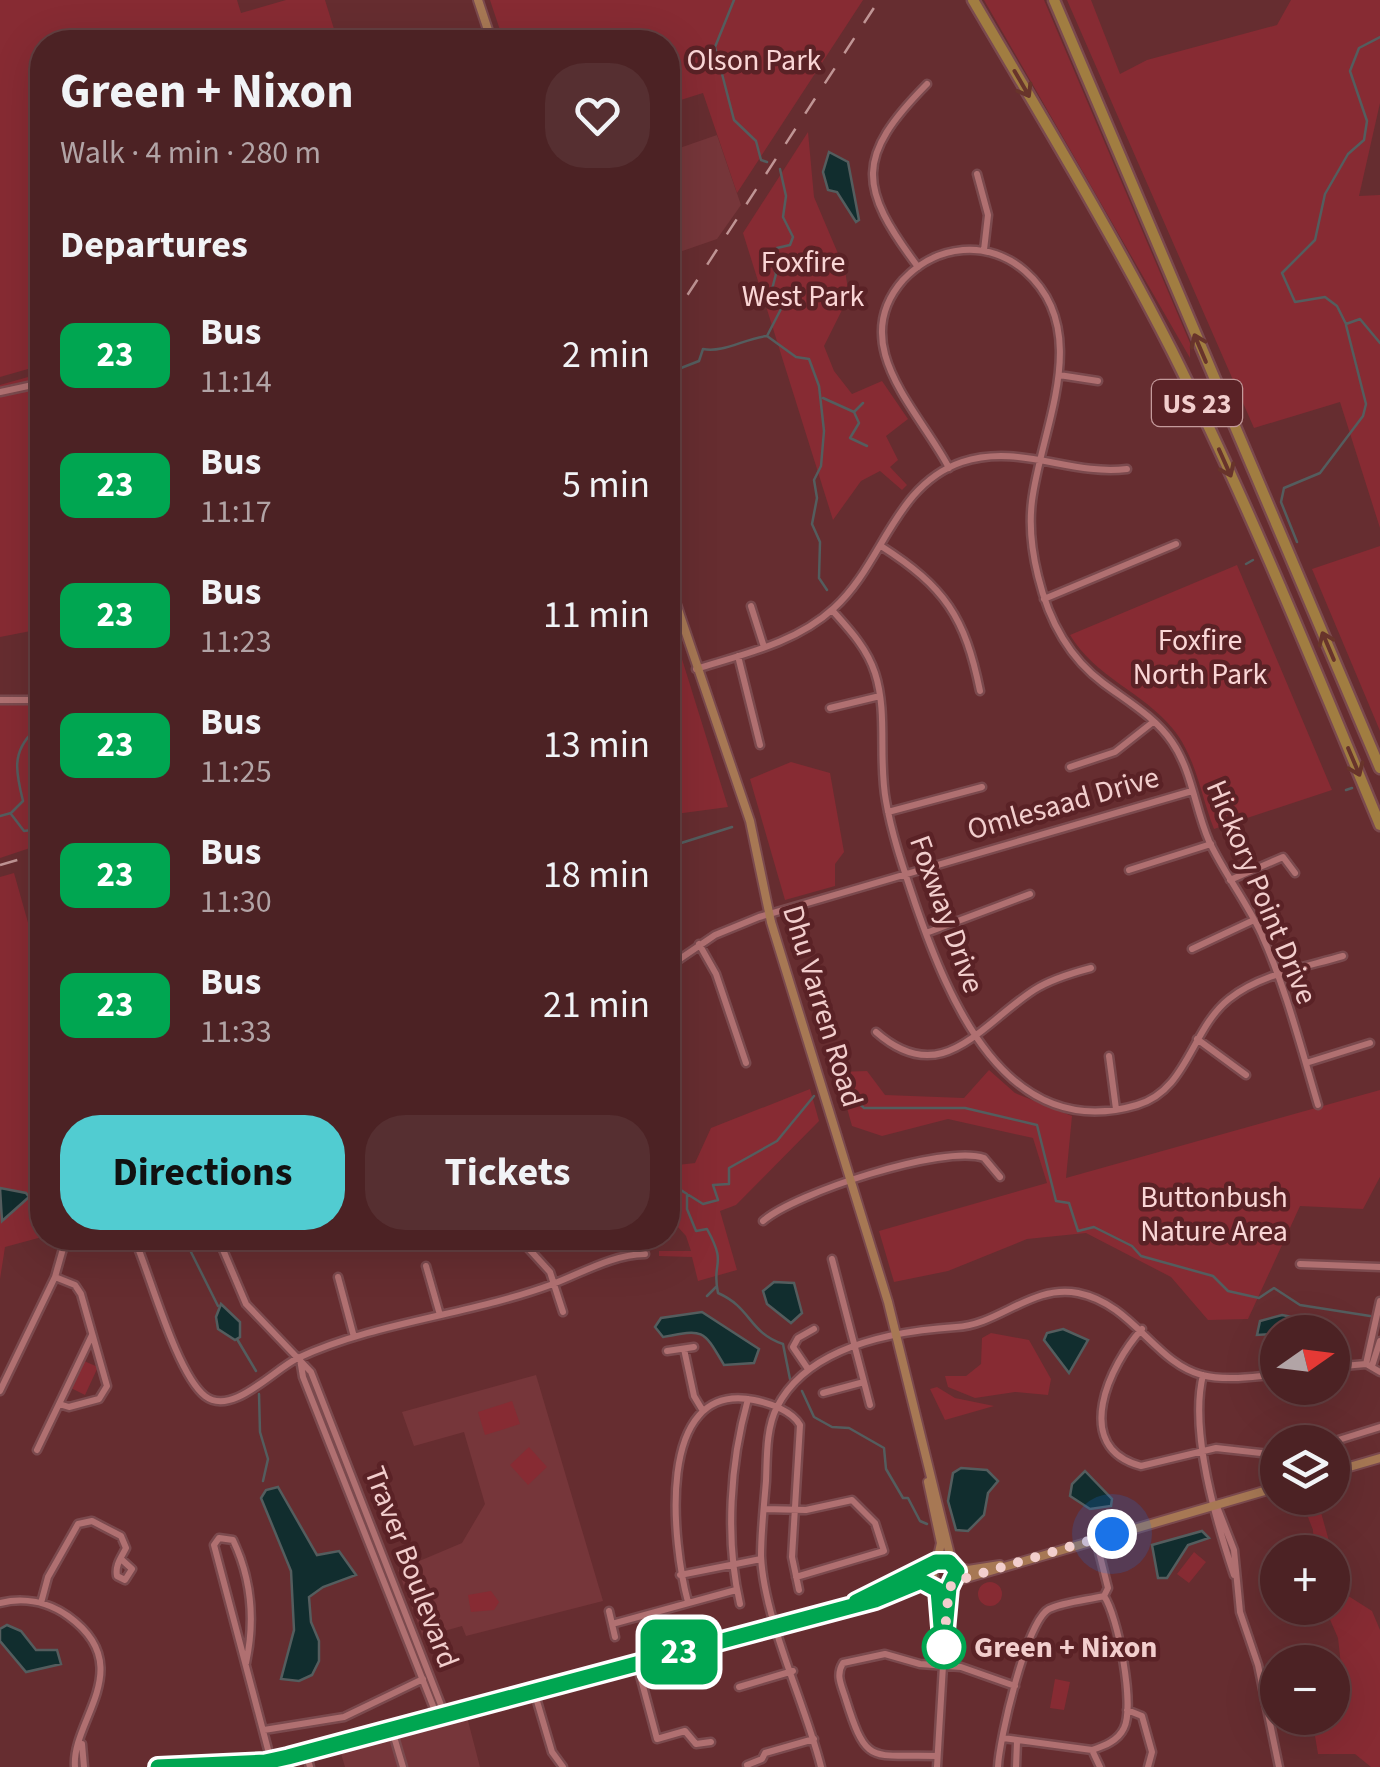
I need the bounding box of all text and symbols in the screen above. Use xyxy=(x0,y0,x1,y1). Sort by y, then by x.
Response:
park label: Olson Park xyxy=(687,39,822,82)
text: Green + Nixon xyxy=(60,58,354,126)
button: heart xyxy=(545,63,650,168)
one-way arrow xyxy=(1012,69,1032,98)
text: Walk · 4 min · 280 m xyxy=(60,130,321,176)
text: Departures xyxy=(60,218,248,272)
park label: Foxfire West Park xyxy=(742,241,864,318)
text: Bus xyxy=(200,305,261,359)
text: 2 min xyxy=(562,328,650,382)
text: 23 xyxy=(97,330,133,380)
one-way arrow xyxy=(1190,333,1208,364)
text: 11:14 xyxy=(200,359,272,405)
road number: US 23 xyxy=(1152,380,1242,426)
text: Bus xyxy=(200,435,261,489)
one-way arrow xyxy=(1216,447,1235,477)
text: 5 min xyxy=(562,458,650,512)
text: 23 xyxy=(97,460,133,510)
text: 11:17 xyxy=(200,489,272,535)
text: Bus xyxy=(200,565,261,619)
text: 11 min xyxy=(543,588,650,642)
text: 23 xyxy=(97,590,133,640)
text: 11:23 xyxy=(200,619,272,665)
park label: Foxfire North Park xyxy=(1133,619,1267,696)
one-way arrow xyxy=(1318,631,1336,662)
text: Bus xyxy=(200,695,261,749)
text: 13 min xyxy=(543,718,650,772)
text: 23 xyxy=(97,720,133,770)
one-way arrow xyxy=(1346,746,1364,776)
text: 11:25 xyxy=(200,749,272,795)
street label: Omlesaad Drive xyxy=(962,756,1164,851)
street label: Hickory Point Drive xyxy=(1195,773,1328,1011)
text: Bus xyxy=(200,825,261,879)
street label: Foxway Drive xyxy=(898,829,995,999)
text: 18 min xyxy=(543,848,650,902)
text: 23 xyxy=(97,850,133,900)
text: 11:30 xyxy=(200,879,272,925)
street label: Dhu Varren Road xyxy=(771,900,874,1112)
text: Bus xyxy=(200,955,261,1009)
text: 21 min xyxy=(543,978,650,1032)
text: 23 xyxy=(97,980,133,1030)
text: 11:33 xyxy=(200,1009,272,1055)
button: Directions xyxy=(60,1115,345,1230)
button: Tickets xyxy=(365,1115,650,1230)
park label: Buttonbush Nature Area xyxy=(1140,1176,1288,1253)
north arrow xyxy=(1260,1315,1350,1405)
map controls xyxy=(1260,1315,1350,1735)
button: layers xyxy=(1260,1425,1350,1515)
street label: Traver Boulevard xyxy=(353,1460,470,1674)
your location xyxy=(1087,1509,1137,1559)
button: + xyxy=(1260,1535,1350,1625)
line badge: 23 xyxy=(634,1620,724,1684)
marker: Green + Nixon xyxy=(923,1626,965,1668)
place label: Green + Nixon xyxy=(974,1626,1158,1669)
text: 23 xyxy=(661,1627,697,1677)
button: − xyxy=(1260,1645,1350,1735)

